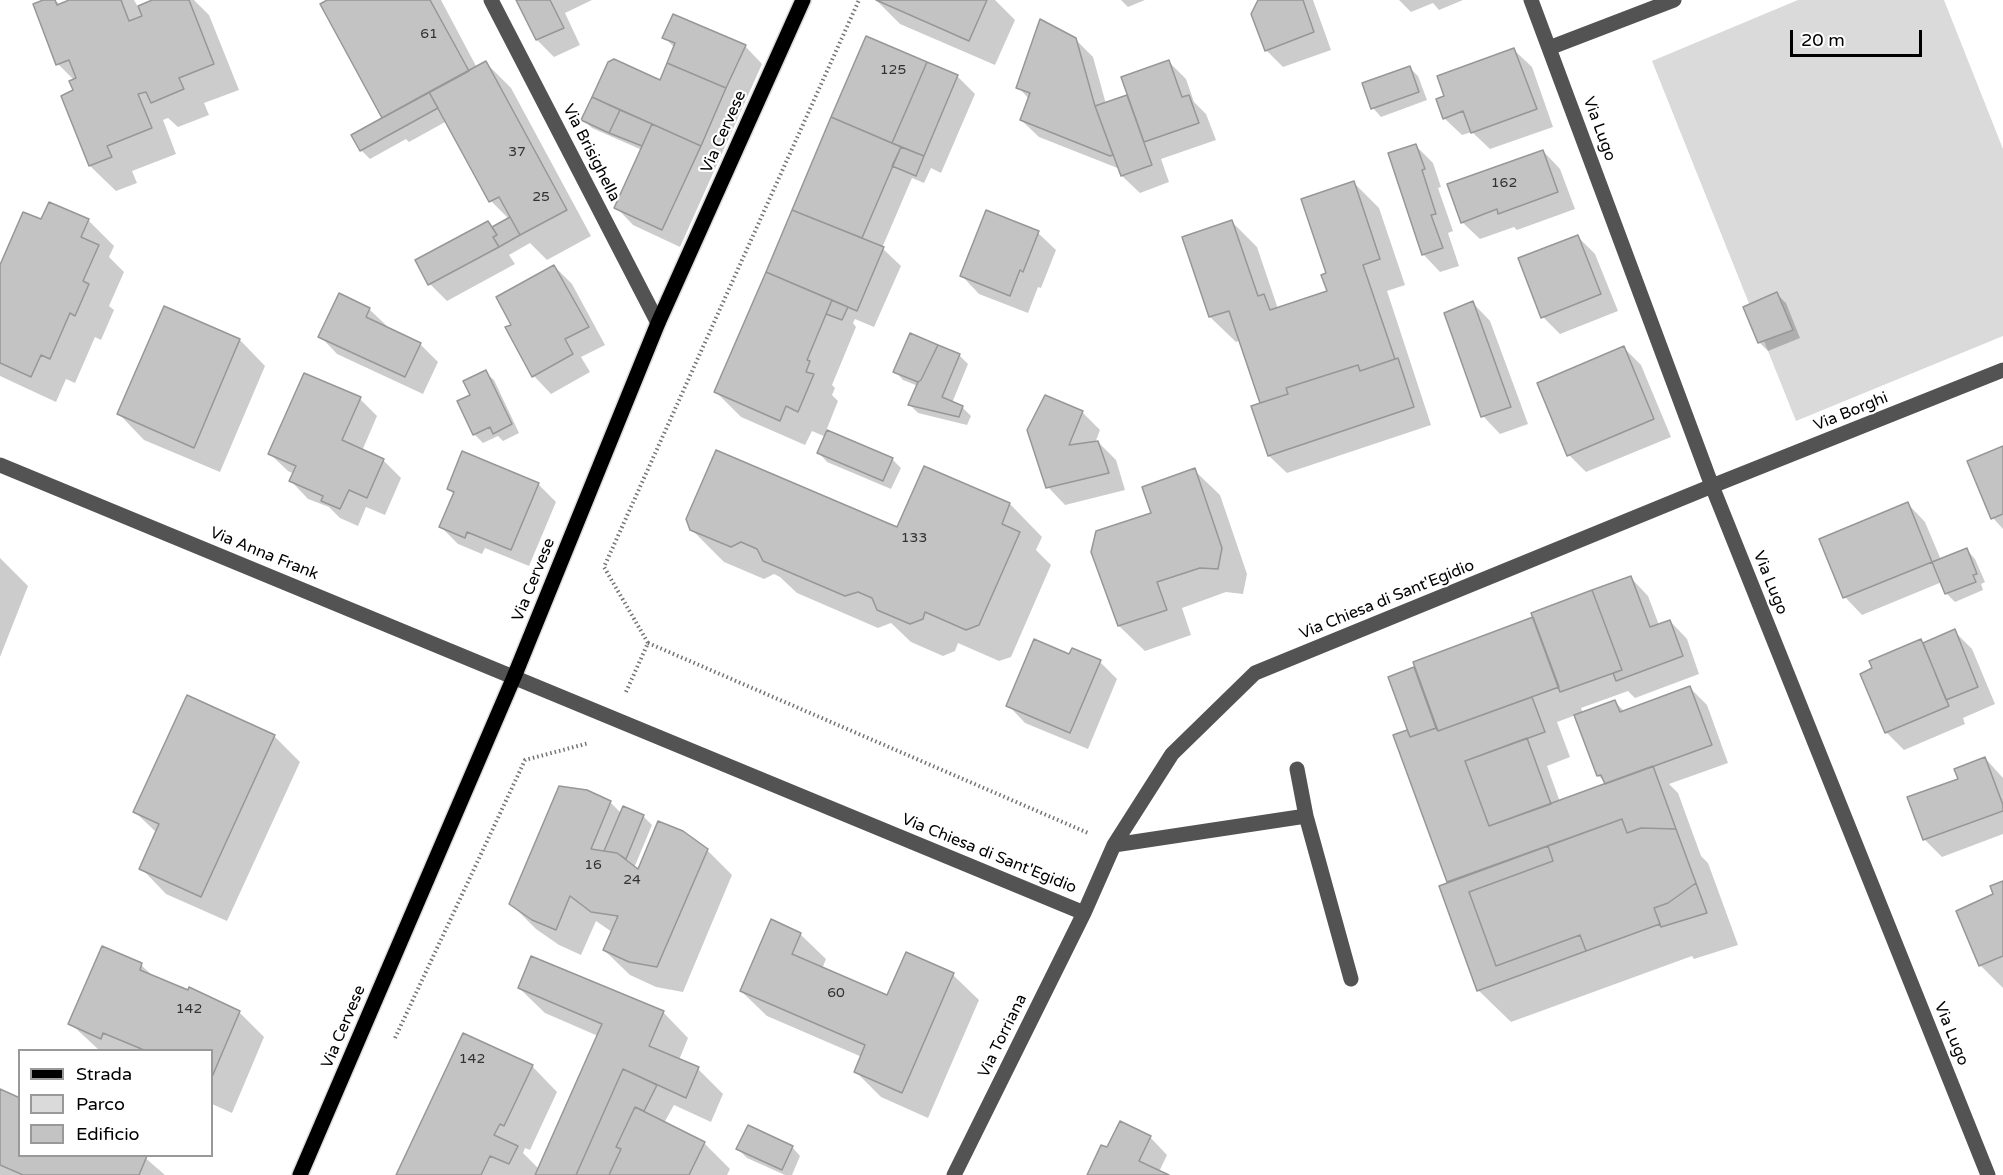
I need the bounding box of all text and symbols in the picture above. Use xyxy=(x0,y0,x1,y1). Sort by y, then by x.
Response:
scale bar xyxy=(1793,18,1925,56)
house number: 61 xyxy=(420,26,438,42)
text: 20 m xyxy=(1801,29,1845,51)
house number: 125 xyxy=(880,62,906,78)
street label: Via Cervese xyxy=(697,88,751,176)
street label: Via Lugo xyxy=(1579,94,1619,164)
street label: Via Brisighella xyxy=(558,101,624,205)
house number: 37 xyxy=(508,144,526,160)
house number: 162 xyxy=(1491,175,1517,191)
house number: 25 xyxy=(532,189,550,205)
street label: Via Borghi xyxy=(1811,388,1891,436)
street label: Via Anna Frank xyxy=(207,523,321,585)
house number: 133 xyxy=(901,530,927,546)
street label: Via Cervese xyxy=(509,535,559,625)
street label: Via Lugo xyxy=(1749,548,1791,618)
street label: Via Chiesa di Sant'Egidio xyxy=(1297,556,1477,644)
street label: Via Chiesa di Sant'Egidio xyxy=(899,810,1079,898)
house number: 16 xyxy=(584,857,602,873)
house number: 24 xyxy=(623,872,641,888)
street label: Via Cervese xyxy=(318,983,370,1071)
house number: 60 xyxy=(827,985,845,1001)
street label: Via Torriana xyxy=(975,991,1031,1081)
street label: Via Lugo xyxy=(1930,999,1972,1069)
house number: 142 xyxy=(176,1001,202,1017)
legend xyxy=(18,1049,213,1157)
house number: 142 xyxy=(459,1051,485,1067)
text: Strada xyxy=(76,1063,132,1085)
text: Parco xyxy=(76,1093,125,1115)
text: Edificio xyxy=(76,1123,140,1145)

